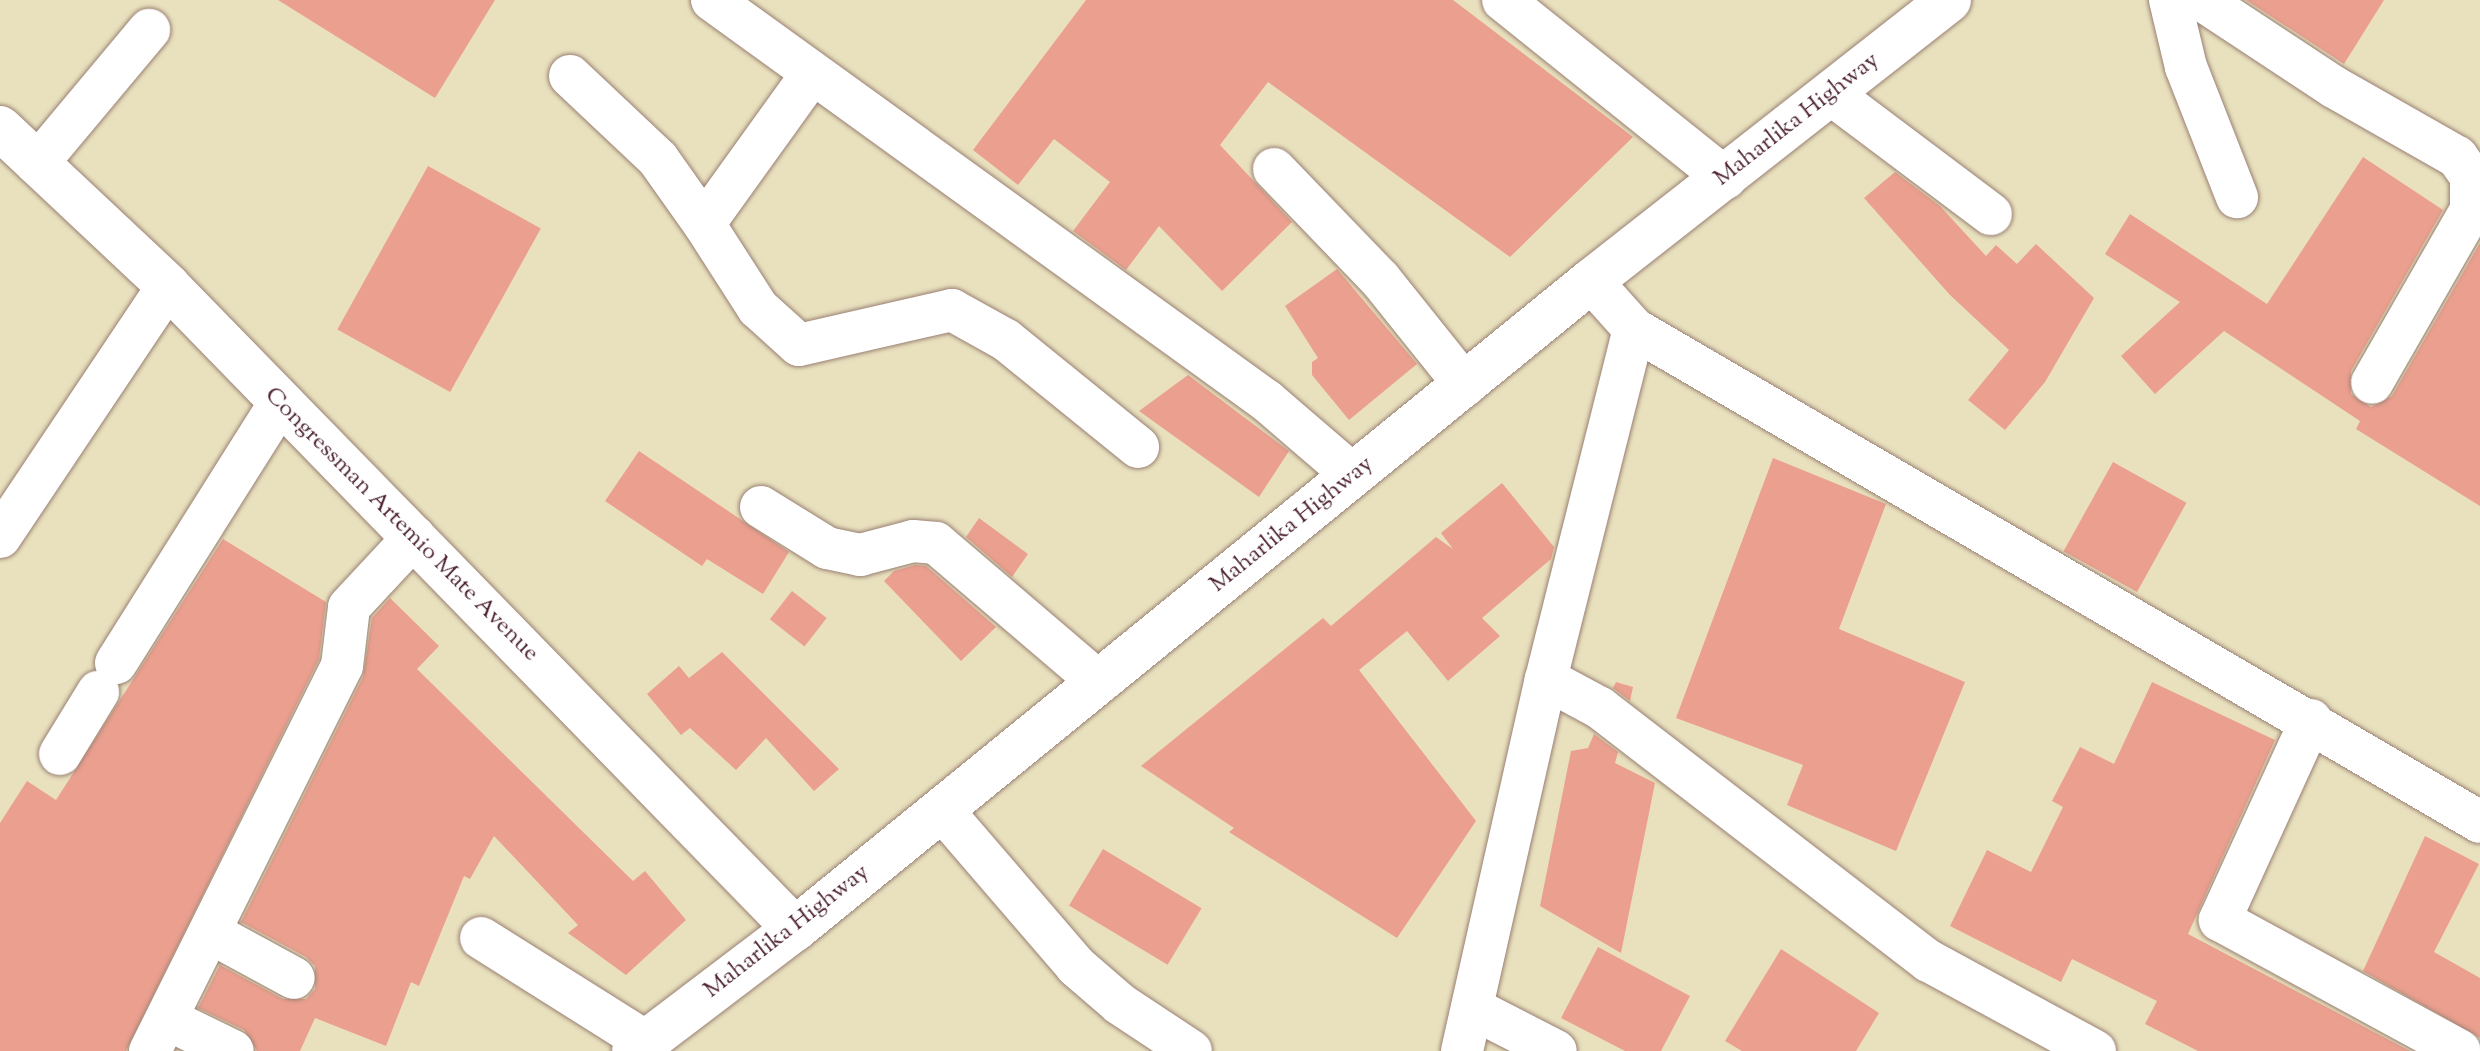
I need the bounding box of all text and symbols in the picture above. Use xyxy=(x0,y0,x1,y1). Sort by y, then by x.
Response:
street label: Maharlika Highway xyxy=(1709,47,1885,193)
street label: Congressman Artemio Mate Avenue xyxy=(258,382,544,668)
street label: Maharlika Highway xyxy=(1205,450,1379,600)
street label: Maharlika Highway xyxy=(699,859,875,1005)

